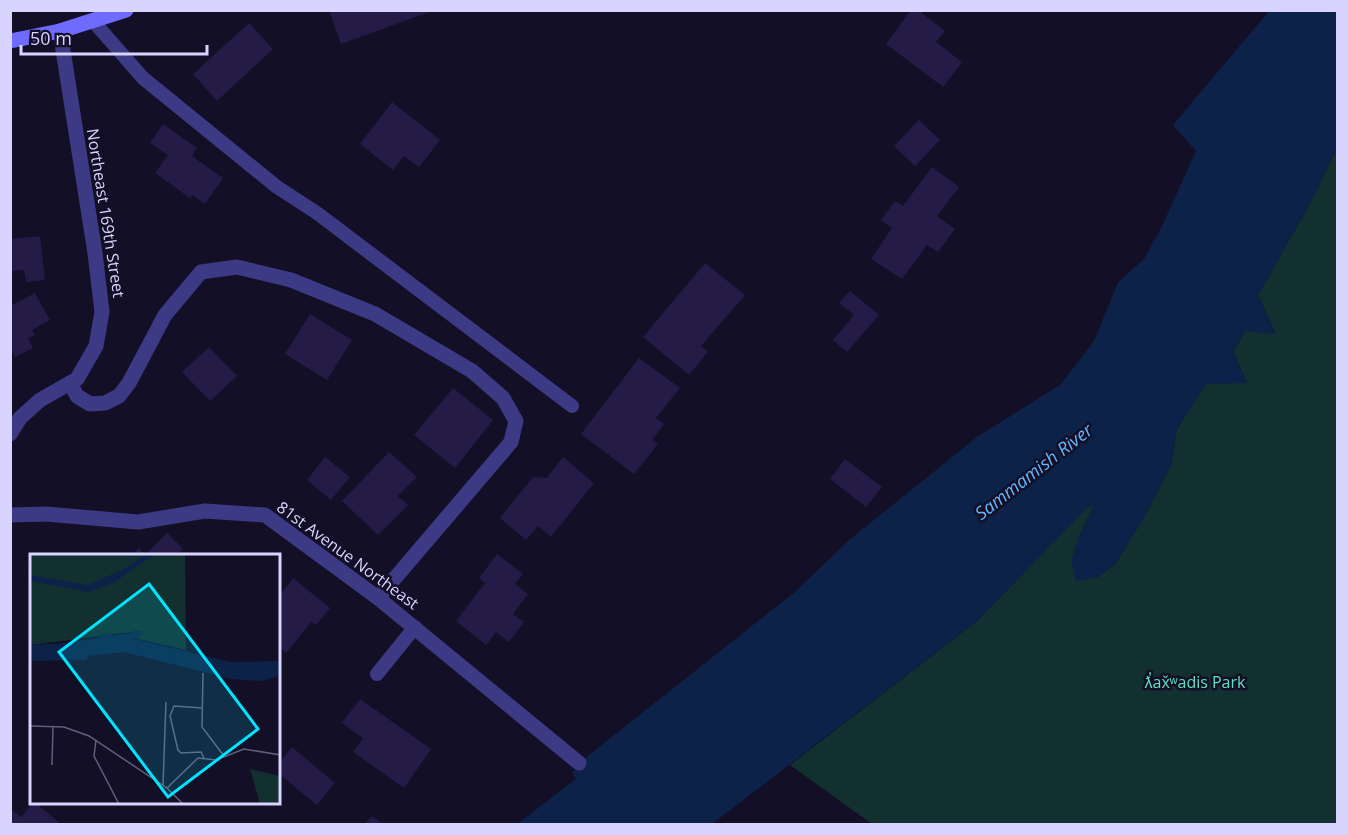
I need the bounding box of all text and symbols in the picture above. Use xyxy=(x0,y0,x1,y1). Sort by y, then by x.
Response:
scale bar xyxy=(21,18,207,56)
text: 50 m xyxy=(30,26,72,50)
street label: Northeast 169th Street xyxy=(82,127,130,299)
water label: Sammamish River xyxy=(970,417,1098,525)
street label: 81st Avenue Northeast xyxy=(273,496,424,614)
inset map xyxy=(30,554,280,805)
park label: ƛ̕ax̌ʷadis Park xyxy=(1145,671,1246,693)

